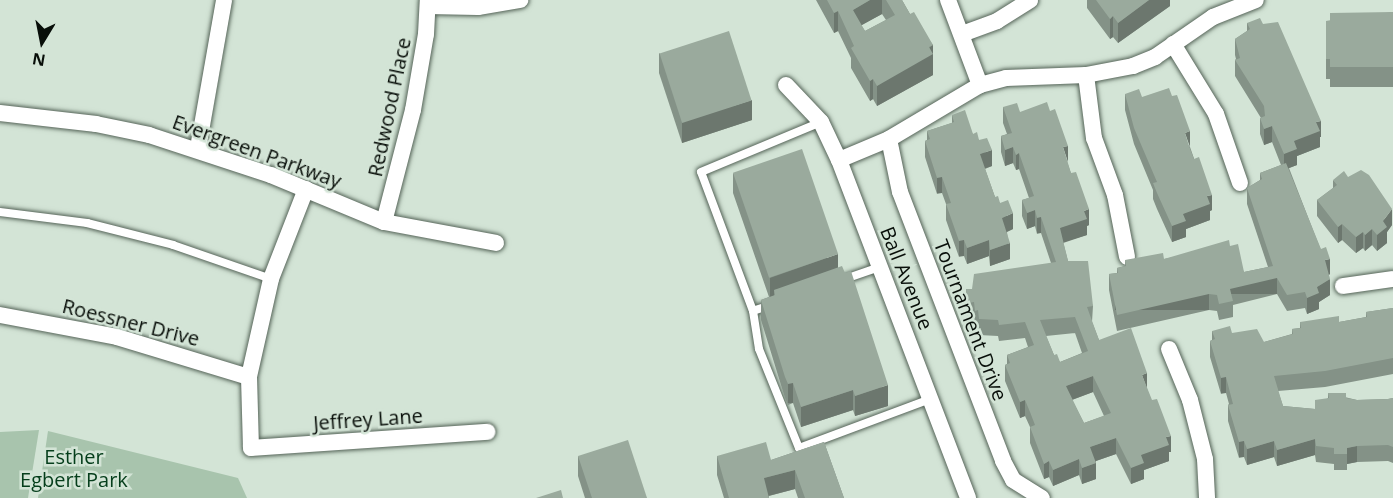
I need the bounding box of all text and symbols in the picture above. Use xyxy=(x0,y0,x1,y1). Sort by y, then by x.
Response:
north arrow xyxy=(12,12,72,72)
street label: Redwood Place xyxy=(363,35,415,179)
text: N xyxy=(31,48,47,72)
street label: Evergreen Parkway xyxy=(169,109,345,193)
street label: Ball Avenue xyxy=(875,223,939,333)
street label: Tournament Drive xyxy=(929,236,1013,404)
street label: Roessner Drive xyxy=(60,293,202,351)
street label: Jeffrey Lane xyxy=(312,403,424,435)
park label: Esther Egbert Park xyxy=(20,444,128,491)

